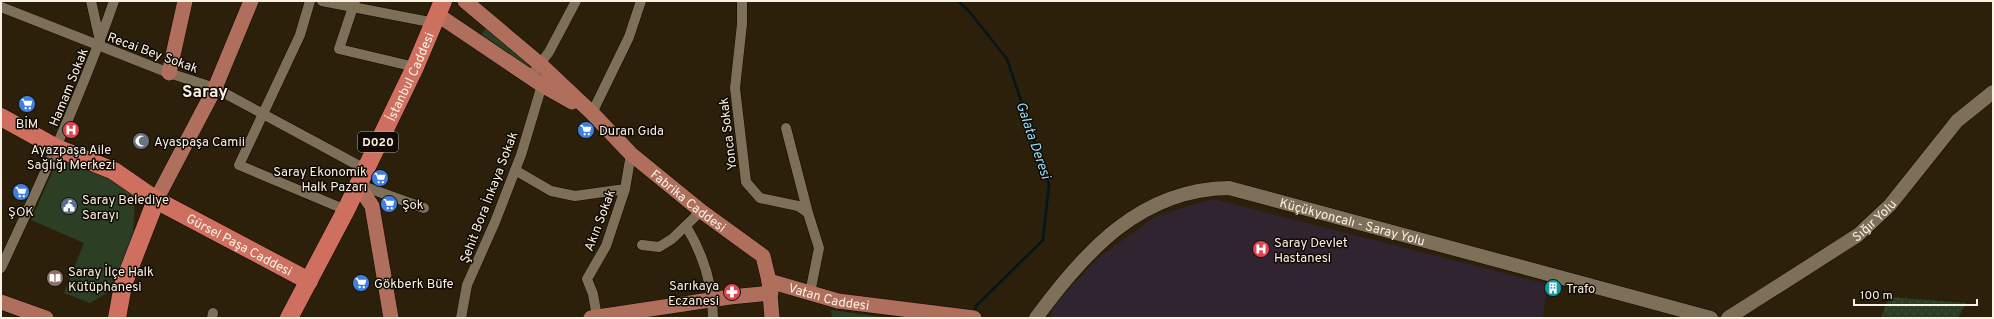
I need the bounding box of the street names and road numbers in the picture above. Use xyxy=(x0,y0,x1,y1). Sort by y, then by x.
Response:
street label: Recai Bey Sokak xyxy=(105,30,200,78)
street label: İstanbul Caddesi xyxy=(382,30,439,124)
street label: Hamam Sokak xyxy=(47,46,93,129)
street label: Yonca Sokak xyxy=(717,96,741,171)
street label: Şehit Bora İnkaya Sokak xyxy=(456,129,522,266)
road number: D020 xyxy=(358,132,398,152)
street label: Fabrika Caddesi xyxy=(647,167,728,236)
street label: Akın Sokak xyxy=(582,188,620,254)
street label: Küçükyoncalı - Saray Yolu xyxy=(1277,196,1426,250)
street label: Sığır Yolu xyxy=(1850,197,1901,246)
street label: Gürsel Paşa Caddesi xyxy=(183,211,294,281)
street label: Vatan Caddesi xyxy=(786,281,870,315)

